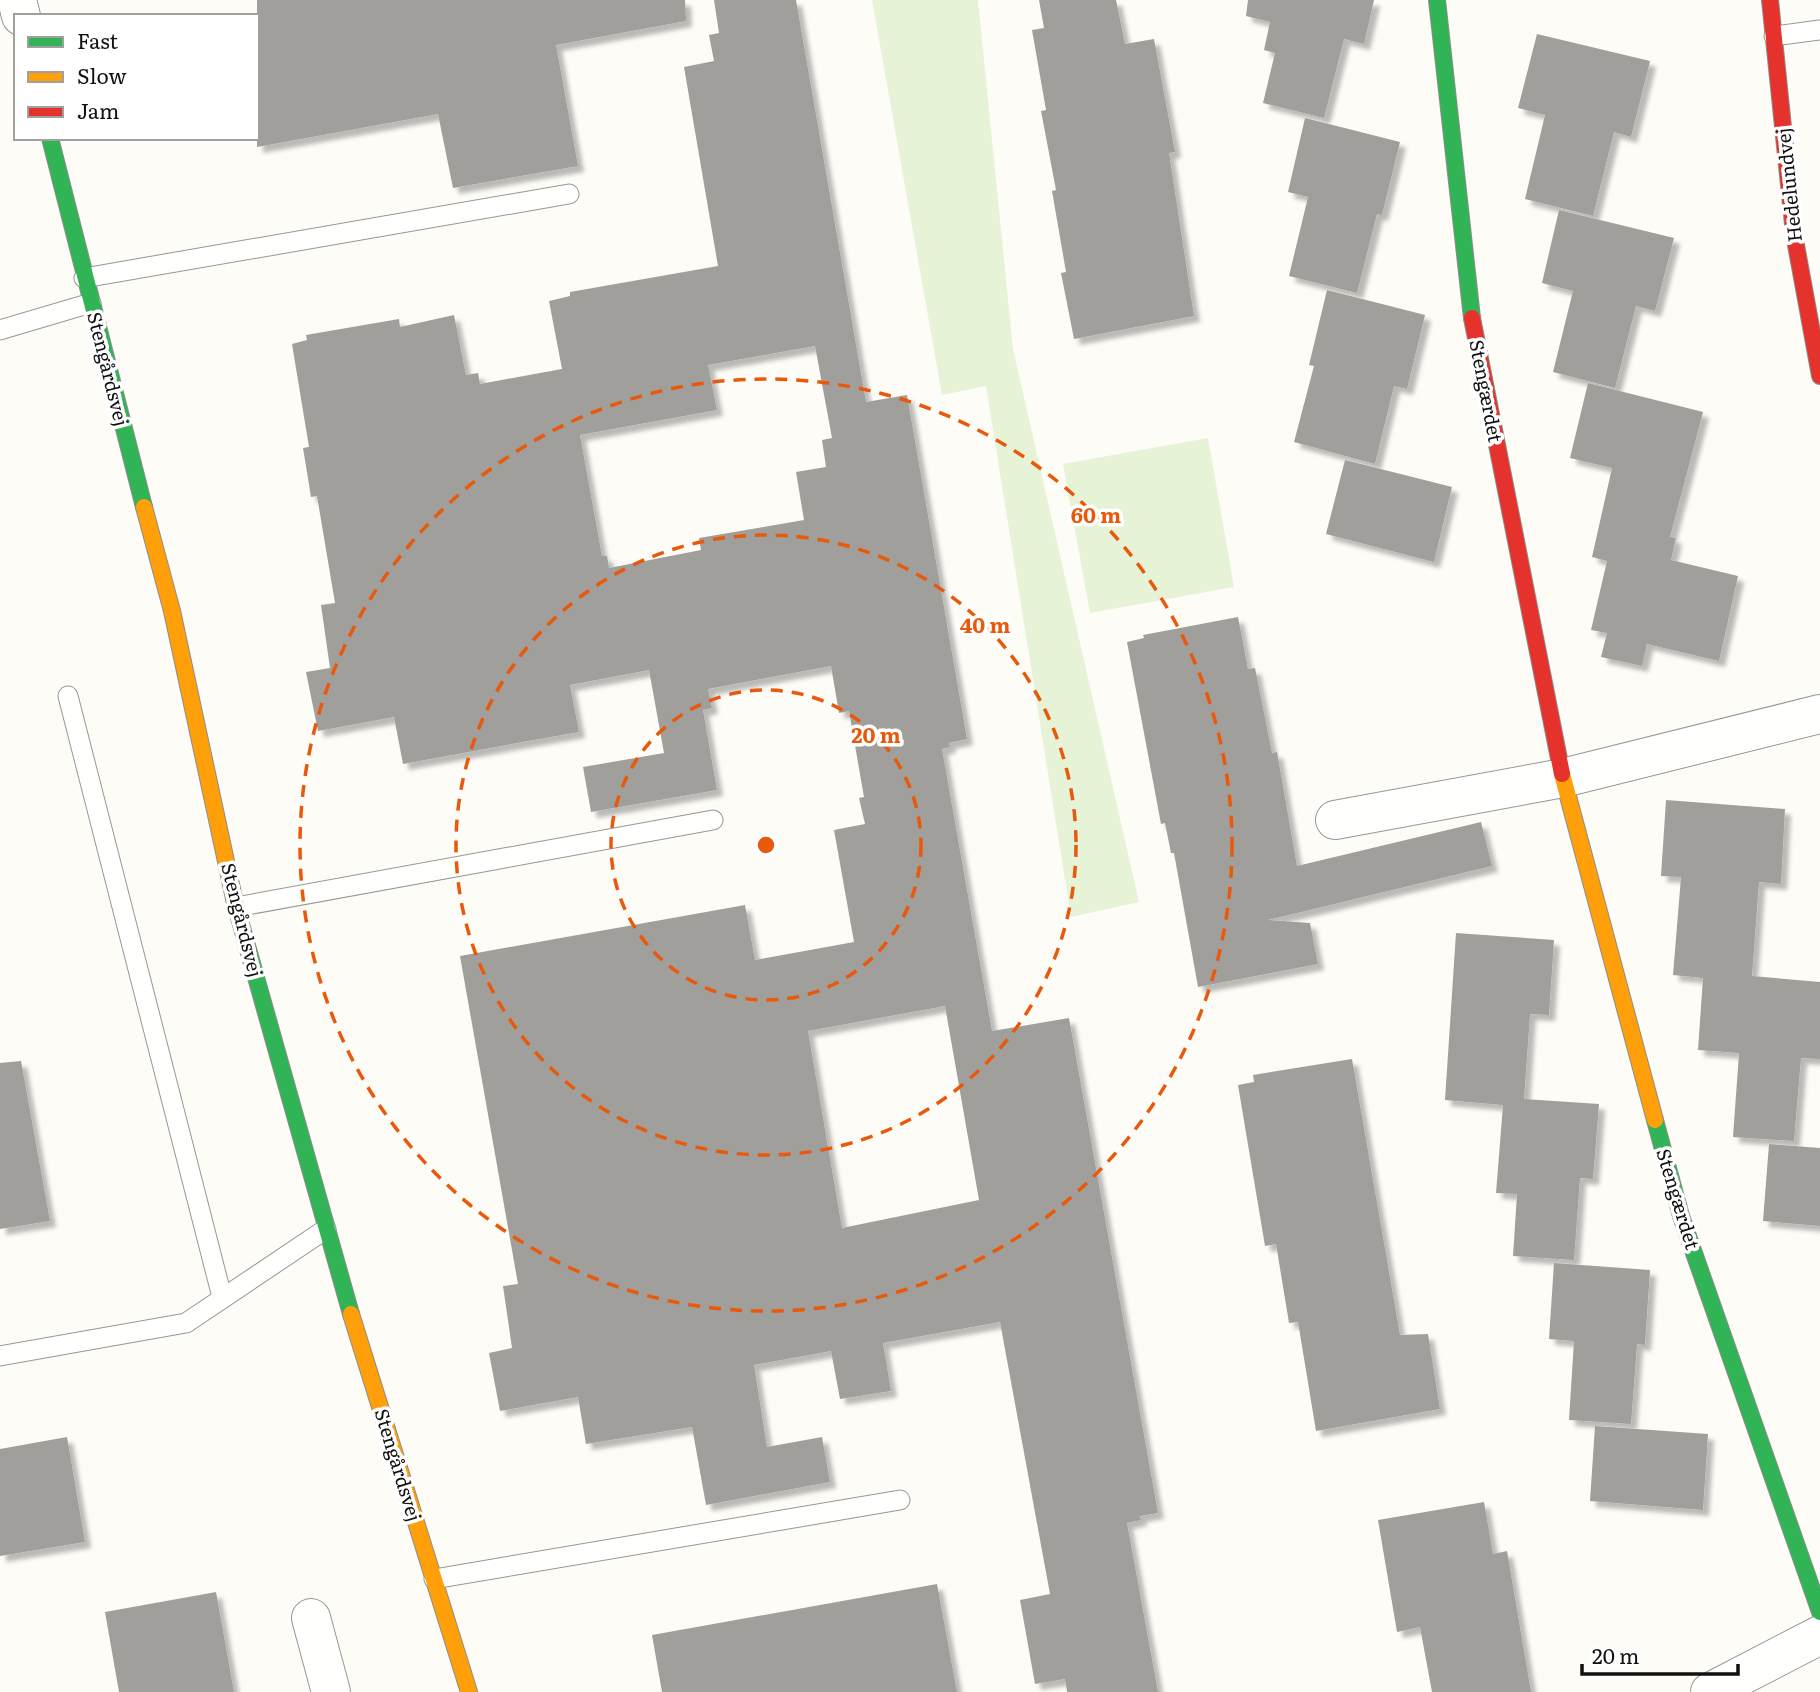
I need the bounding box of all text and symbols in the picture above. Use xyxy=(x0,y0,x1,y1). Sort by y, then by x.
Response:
legend xyxy=(14,14,259,140)
text: Fast xyxy=(77,24,118,55)
text: Slow xyxy=(77,59,127,90)
text: Jam xyxy=(77,94,119,125)
street label: Hedelundvej xyxy=(1768,127,1808,244)
street label: Stengårdsvej xyxy=(81,309,137,429)
street label: Stengærdet xyxy=(1463,337,1511,445)
text: 60 m xyxy=(1071,498,1121,529)
text: 40 m xyxy=(960,608,1010,639)
text: 20 m xyxy=(851,718,901,749)
centre of rings xyxy=(754,833,778,857)
street label: Stengårdsvej xyxy=(215,860,271,980)
street label: Stengærdet xyxy=(1650,1145,1708,1253)
street label: Stengårdsvej xyxy=(368,1405,429,1525)
scale bar xyxy=(1582,1632,1738,1676)
text: 20 m xyxy=(1592,1639,1639,1670)

